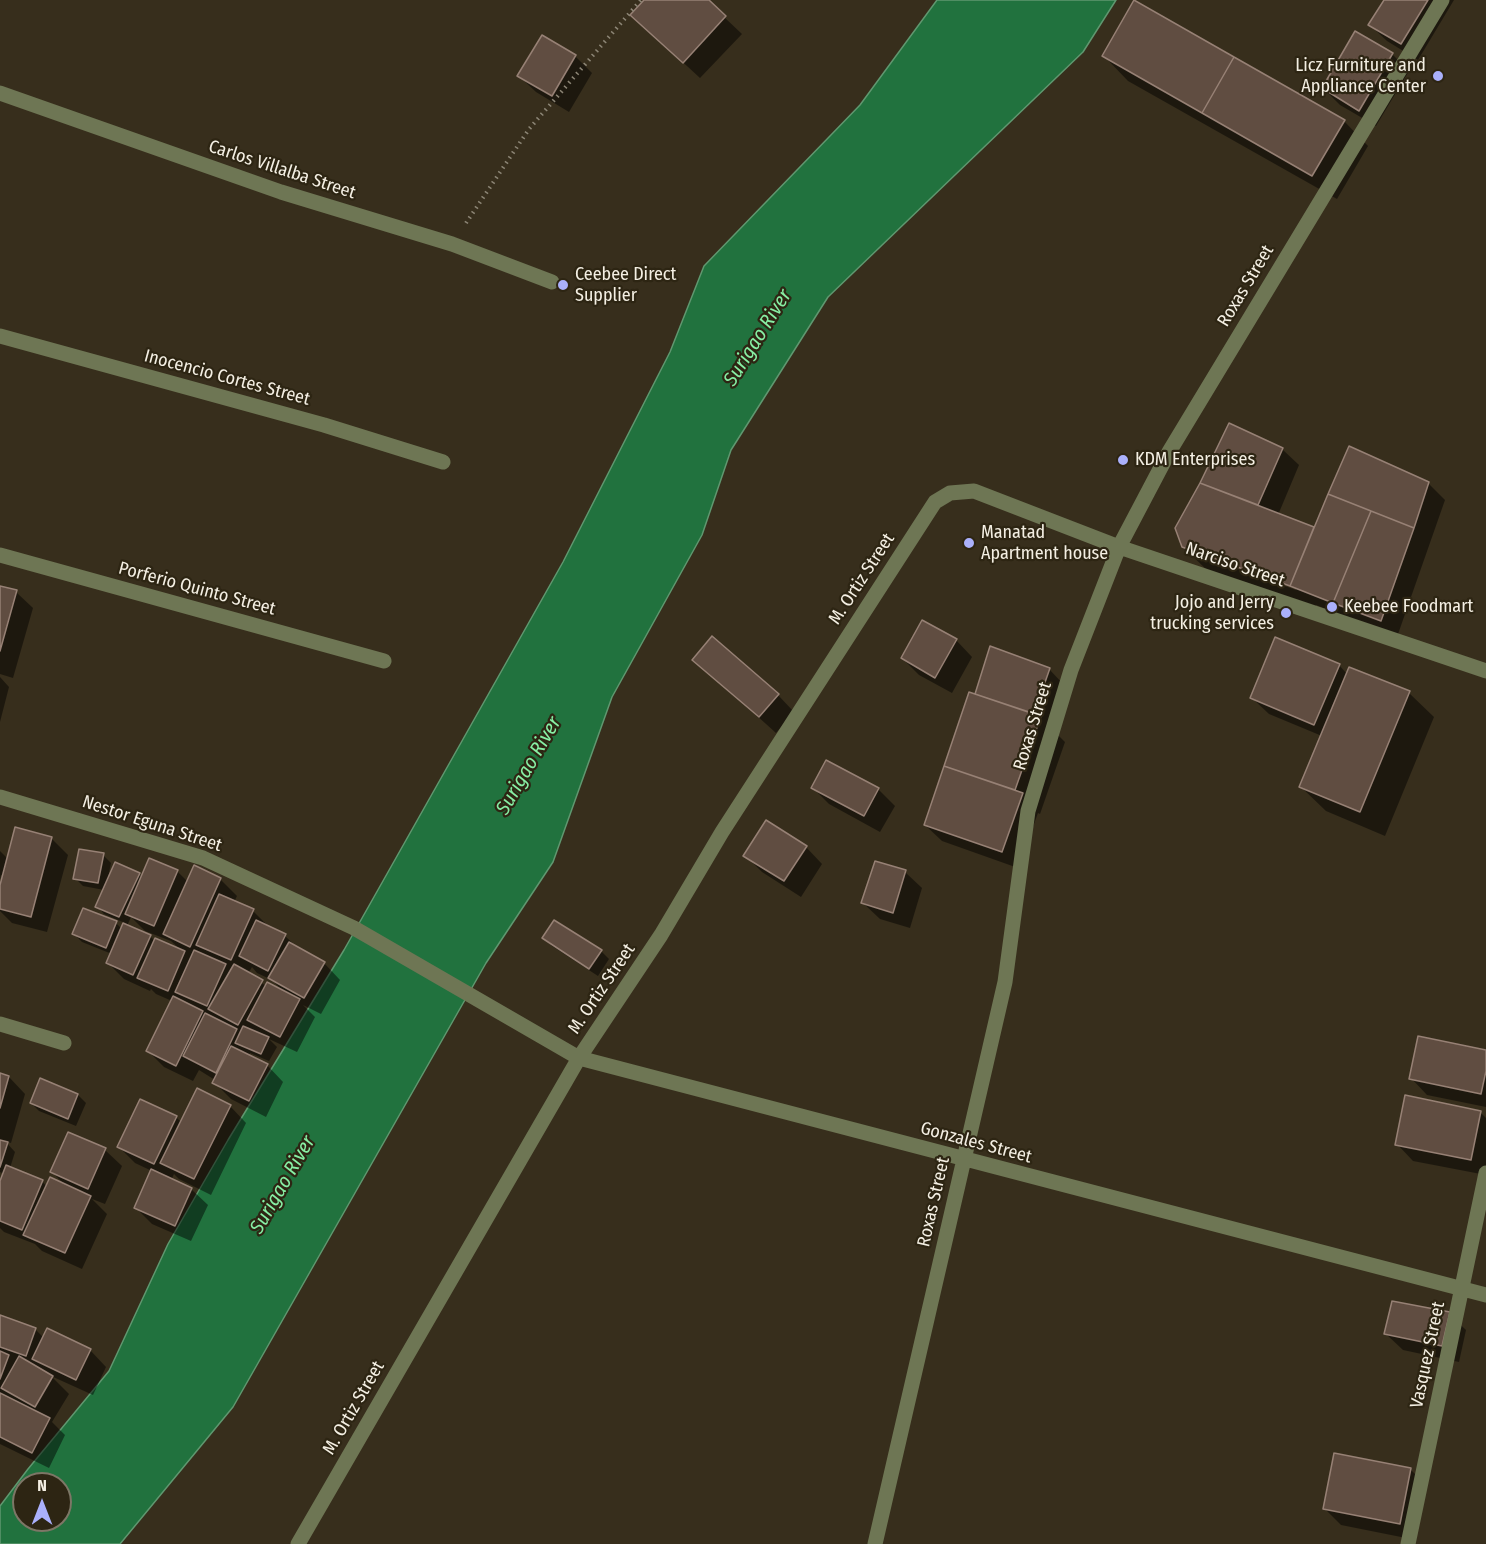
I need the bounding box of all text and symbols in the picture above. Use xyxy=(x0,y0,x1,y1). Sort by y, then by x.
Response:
place label: Licz Furniture and Appliance Center xyxy=(1295,55,1426,98)
marker: Licz Furniture and Appliance Center xyxy=(1431,69,1445,83)
street label: Carlos Villalba Street xyxy=(206,136,358,204)
street label: Roxas Street xyxy=(1213,241,1279,331)
place label: Ceebee Direct Supplier xyxy=(575,264,676,306)
marker: Ceebee Direct Supplier xyxy=(556,278,570,292)
water label: Surigao River xyxy=(719,285,797,391)
street label: Inocencio Cortes Street xyxy=(142,345,312,411)
place label: KDM Enterprises xyxy=(1135,449,1255,471)
marker: KDM Enterprises xyxy=(1116,453,1130,467)
place label: Manatad Apartment house xyxy=(981,522,1108,564)
street label: M. Ortiz Street xyxy=(824,529,900,629)
marker: Manatad Apartment house xyxy=(962,536,976,550)
street label: Narciso Street xyxy=(1183,538,1287,592)
street label: Porferio Quinto Street xyxy=(116,558,278,620)
place label: Jojo and Jerry trucking services xyxy=(1150,592,1274,634)
place label: Keebee Foodmart xyxy=(1344,596,1473,618)
marker: Keebee Foodmart xyxy=(1325,600,1339,614)
marker: Jojo and Jerry trucking services xyxy=(1279,606,1293,620)
street label: Roxas Street xyxy=(1009,679,1057,773)
water label: Surigao River xyxy=(491,713,567,819)
street label: Nestor Eguna Street xyxy=(79,791,225,857)
street label: M. Ortiz Street xyxy=(564,940,640,1038)
street label: Gonzales Street xyxy=(918,1118,1034,1168)
water label: Surigao River xyxy=(245,1132,321,1238)
street label: Roxas Street xyxy=(913,1155,955,1249)
street label: Vasquez Street xyxy=(1406,1300,1450,1410)
street label: M. Ortiz Street xyxy=(319,1357,389,1459)
north arrow xyxy=(12,1472,72,1532)
text: N xyxy=(37,1476,47,1495)

